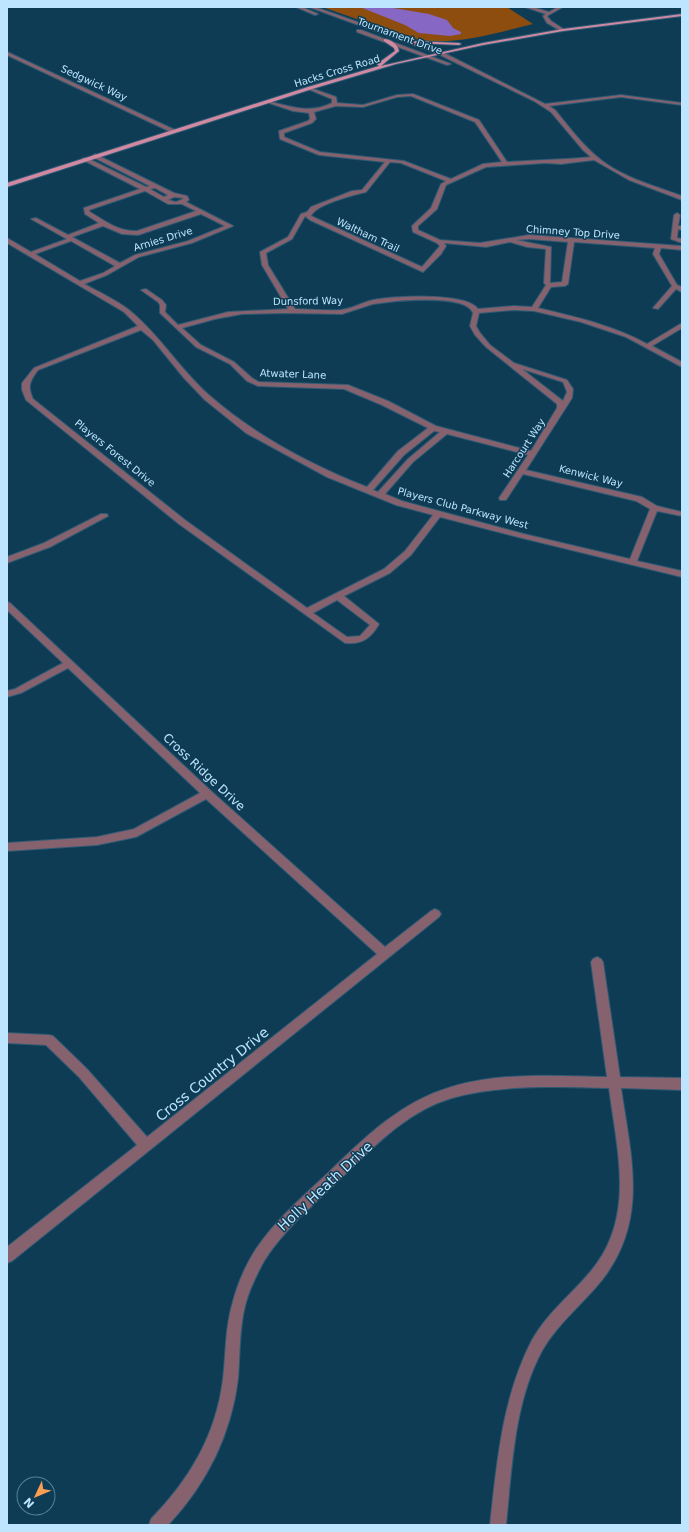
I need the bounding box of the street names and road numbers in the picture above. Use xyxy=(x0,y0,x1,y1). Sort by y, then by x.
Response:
street label: Tournament Drive xyxy=(355,15,444,56)
street label: Hacks Cross Road xyxy=(293,53,381,89)
street label: Sedgwick Way xyxy=(59,63,129,103)
street label: Waltham Trail xyxy=(335,216,401,254)
street label: Chimney Top Drive xyxy=(526,223,620,241)
street label: Arnies Drive xyxy=(132,225,194,253)
street label: Dunsford Way xyxy=(273,295,343,307)
street label: Atwater Lane xyxy=(260,367,326,381)
street label: Harcourt Way xyxy=(501,416,547,480)
street label: Players Forest Drive xyxy=(73,417,157,489)
street label: Kenwick Way xyxy=(558,463,624,489)
street label: Players Club Parkway West xyxy=(397,485,530,531)
street label: Cross Ridge Drive xyxy=(160,730,248,814)
street label: Cross Country Drive xyxy=(152,1024,272,1124)
street label: Holly Heath Drive xyxy=(274,1138,376,1234)

